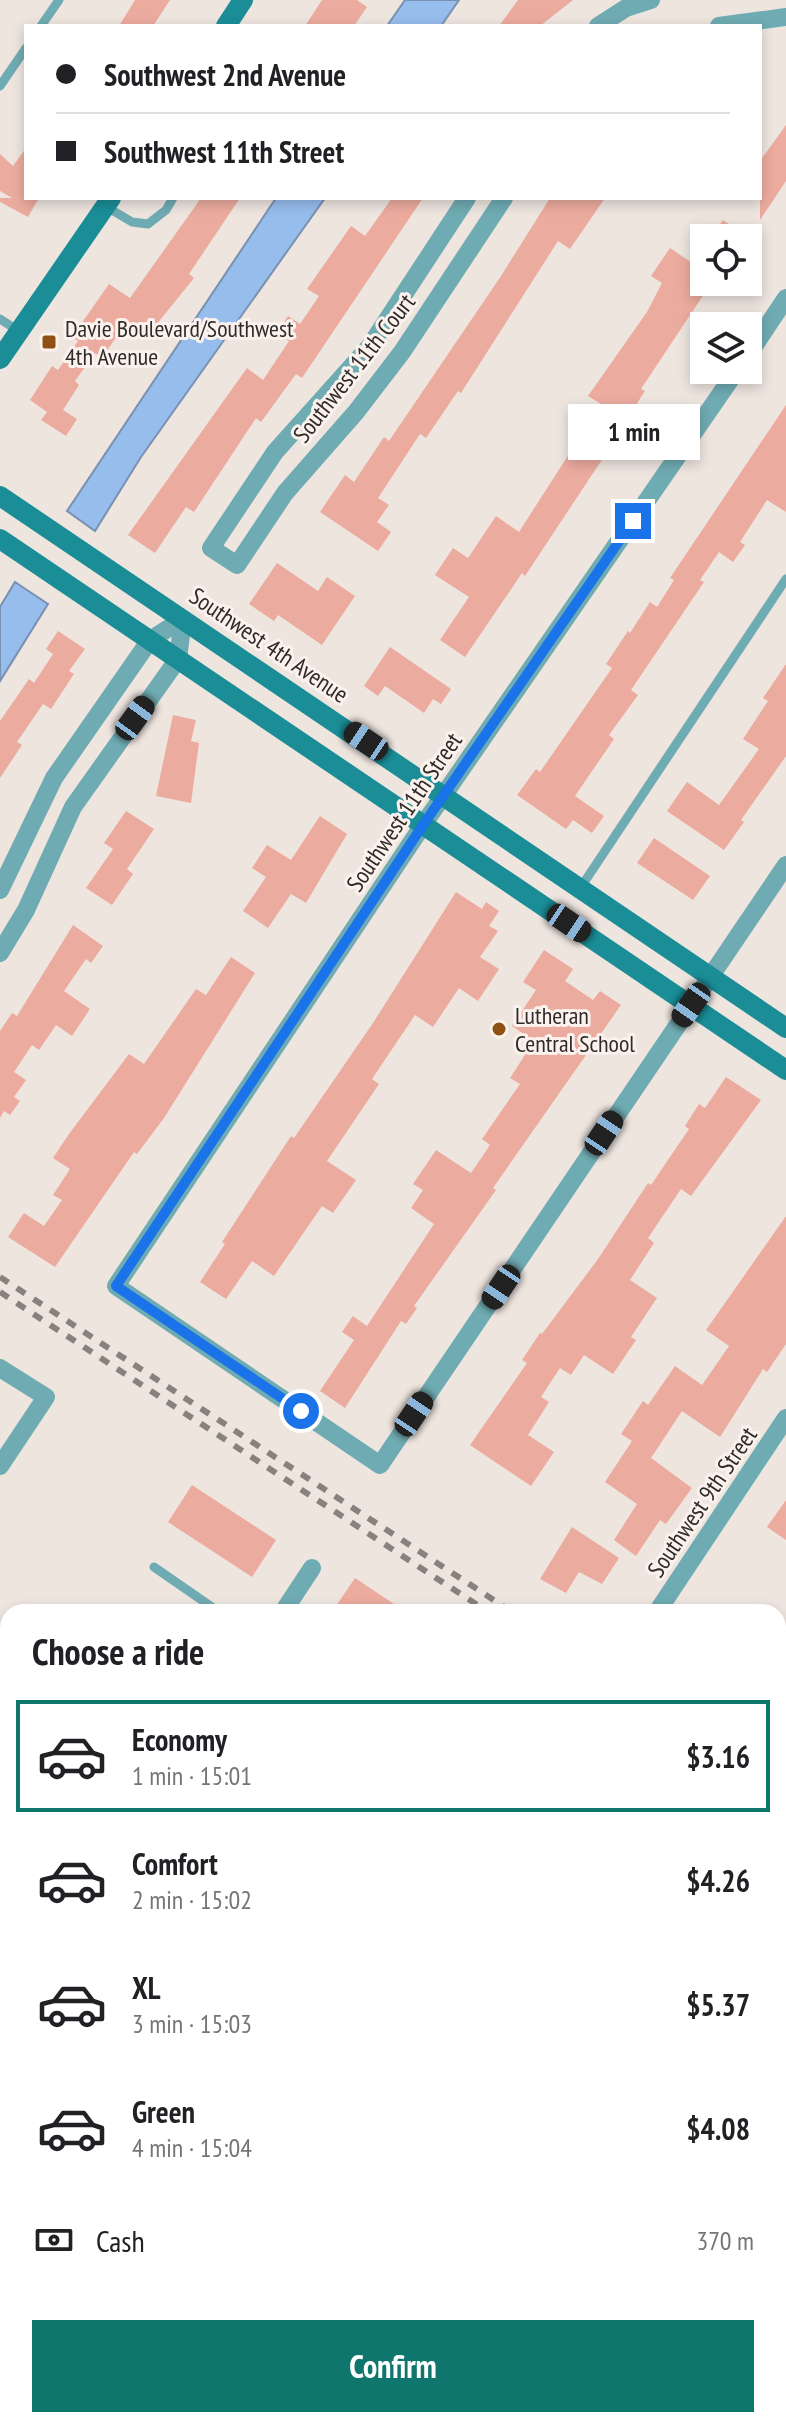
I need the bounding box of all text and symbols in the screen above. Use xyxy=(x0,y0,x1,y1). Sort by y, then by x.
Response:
text: Southwest 2nd Avenue xyxy=(104,55,346,94)
text: Southwest 11th Street xyxy=(104,132,344,171)
map controls xyxy=(690,224,762,384)
button: locate xyxy=(690,224,762,296)
street label: Southwest 11th Court xyxy=(286,287,422,449)
button: layers xyxy=(690,312,762,384)
place label: Davie Boulevard/Southwest 4th Avenue xyxy=(65,313,294,372)
marker: Davie Boulevard/Southwest 4th Avenue xyxy=(40,333,58,351)
callout: 1 min xyxy=(567,405,699,461)
text: 1 min xyxy=(608,415,660,448)
route end xyxy=(615,503,651,539)
street label: Southwest 4th Avenue xyxy=(184,580,354,710)
car xyxy=(111,692,159,744)
car xyxy=(339,718,393,764)
street label: Southwest 11th Street xyxy=(339,726,469,898)
car xyxy=(542,900,596,946)
car xyxy=(667,978,715,1032)
place label: Lutheran Central School xyxy=(515,1000,635,1059)
marker: Lutheran Central School xyxy=(490,1020,508,1038)
car xyxy=(581,1106,627,1160)
car xyxy=(478,1260,524,1314)
car xyxy=(391,1387,437,1441)
route start xyxy=(283,1393,319,1429)
street label: Southwest 9th Street xyxy=(640,1421,764,1583)
text: Choose a ride xyxy=(32,1628,204,1675)
icon: car xyxy=(36,1720,108,1792)
text: Economy xyxy=(132,1720,227,1759)
text: $3.16 xyxy=(686,1737,750,1776)
text: 1 min · 15:01 xyxy=(132,1759,252,1792)
icon: car xyxy=(36,1844,108,1916)
text: Comfort xyxy=(132,1844,218,1883)
text: $4.26 xyxy=(686,1861,750,1900)
text: 2 min · 15:02 xyxy=(132,1883,252,1916)
icon: car xyxy=(36,1968,108,2040)
text: XL xyxy=(132,1968,161,2007)
text: $5.37 xyxy=(686,1985,750,2024)
text: 3 min · 15:03 xyxy=(132,2007,252,2040)
icon: car xyxy=(36,2092,108,2164)
text: Green xyxy=(132,2092,195,2131)
text: $4.08 xyxy=(686,2109,750,2148)
text: 4 min · 15:04 xyxy=(132,2131,252,2164)
icon: cash xyxy=(32,2218,76,2262)
text: Cash xyxy=(96,2221,145,2260)
text: 370 m xyxy=(696,2224,754,2257)
button: Confirm xyxy=(32,2320,754,2412)

